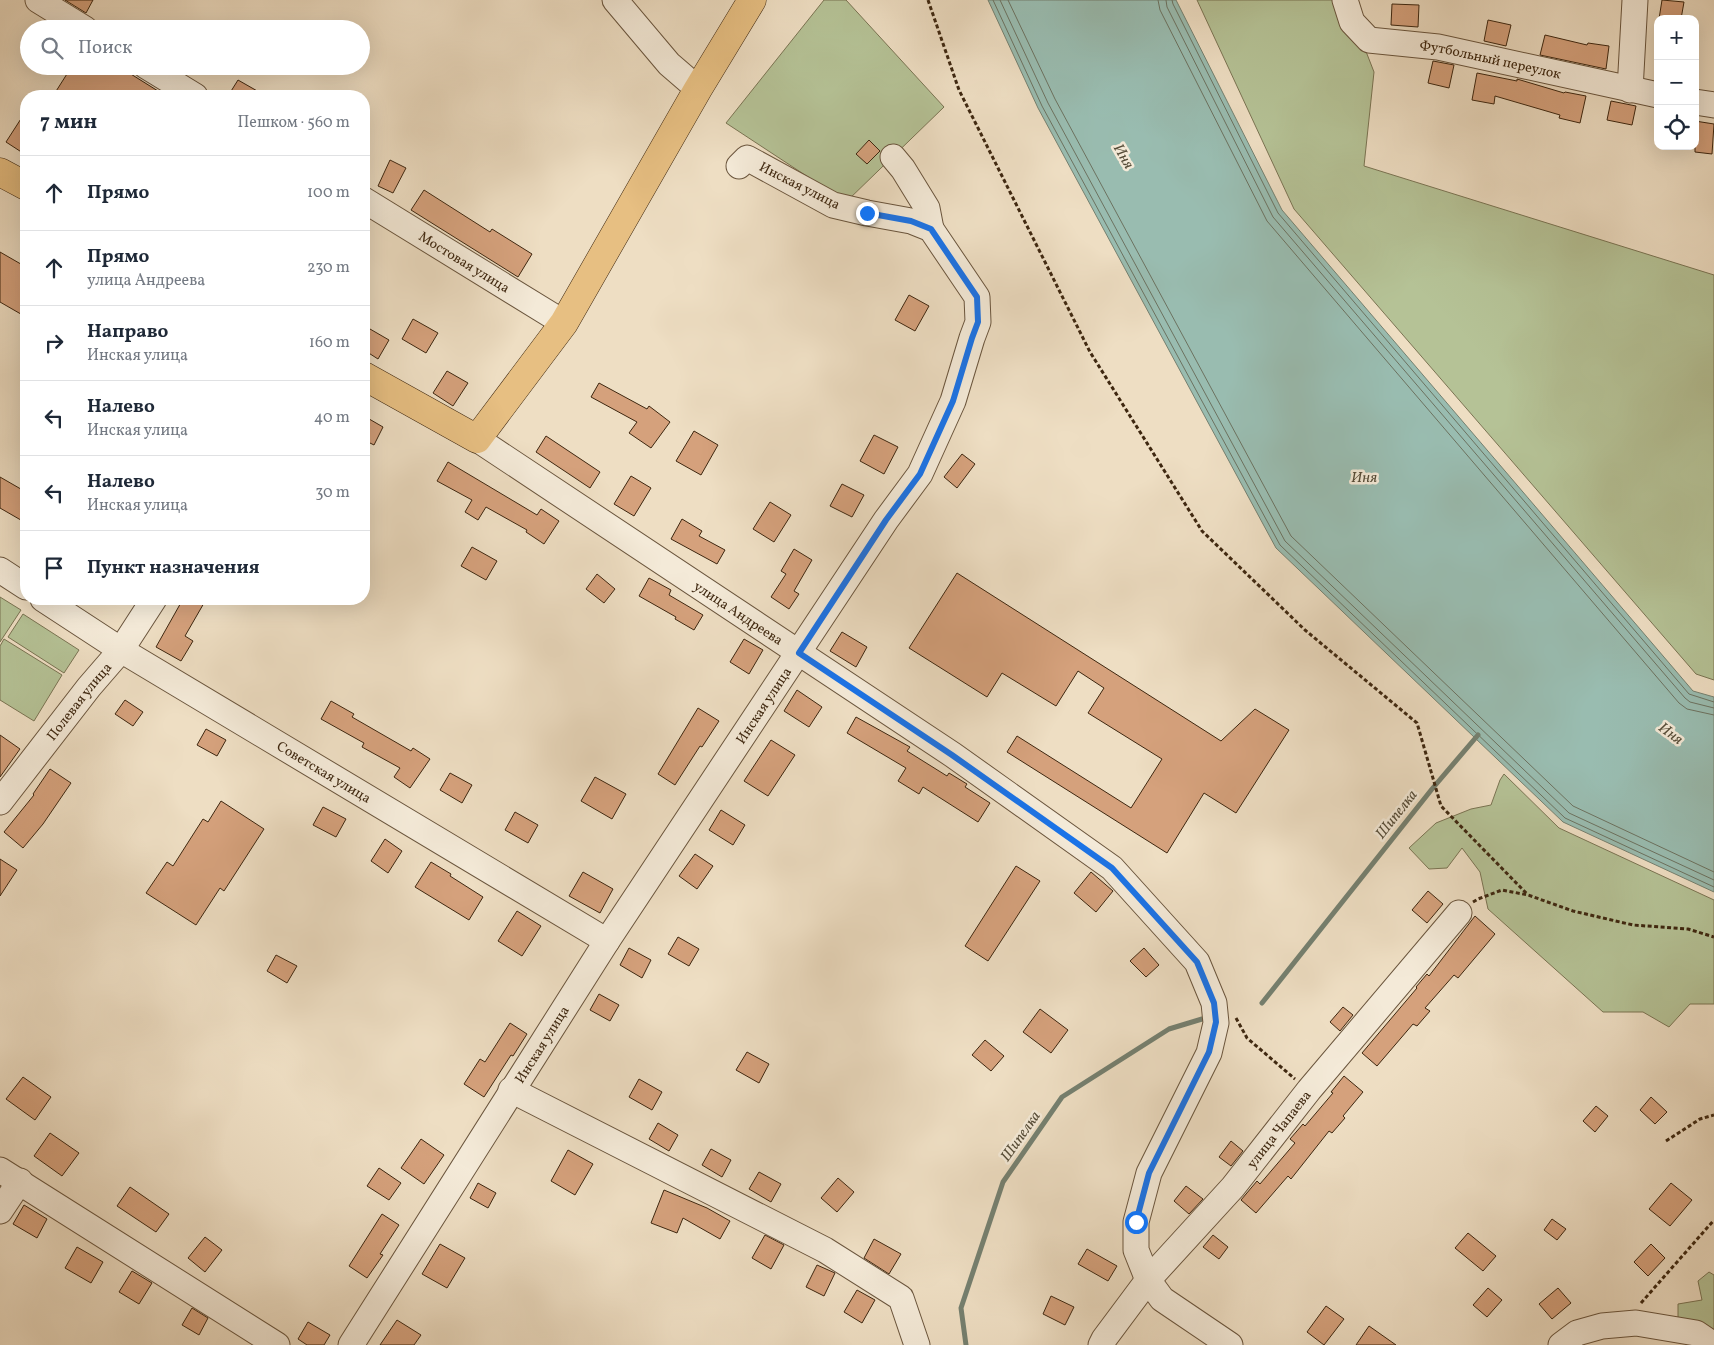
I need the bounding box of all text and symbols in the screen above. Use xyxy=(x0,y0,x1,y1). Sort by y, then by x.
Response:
map controls xyxy=(1654,15,1699,150)
button: + xyxy=(1654,15,1699,60)
search box xyxy=(20,20,370,75)
icon: search xyxy=(38,34,66,62)
text: Поиск xyxy=(78,35,132,61)
street label: Футбольный переулок xyxy=(1419,37,1563,85)
button: − xyxy=(1654,60,1699,105)
button: locate xyxy=(1654,105,1699,150)
text: 7 мин xyxy=(40,108,97,137)
text: Пешком · 560 m xyxy=(237,112,350,134)
water label: Иня xyxy=(1107,140,1138,173)
street label: Инская улица xyxy=(756,158,843,215)
icon: ahead xyxy=(40,179,68,207)
text: Прямо xyxy=(87,180,149,206)
text: 100 m xyxy=(307,182,350,204)
route end xyxy=(856,202,879,225)
street label: Мостовая улица xyxy=(415,228,513,298)
text: Прямо xyxy=(87,244,149,270)
icon: ahead xyxy=(40,254,68,282)
text: 230 m xyxy=(307,257,350,279)
text: улица Андреева xyxy=(87,270,205,292)
text: Направо xyxy=(87,319,169,345)
icon: right xyxy=(40,329,68,357)
text: 160 m xyxy=(309,332,350,354)
text: Инская улица xyxy=(87,345,188,367)
text: Налево xyxy=(87,394,155,420)
icon: left xyxy=(40,404,68,432)
text: 40 m xyxy=(314,407,350,429)
text: Инская улица xyxy=(87,420,188,442)
water label: Иня xyxy=(1351,468,1377,489)
text: Налево xyxy=(87,469,155,495)
icon: left xyxy=(40,479,68,507)
text: 30 m xyxy=(315,482,350,504)
text: Инская улица xyxy=(87,495,188,517)
icon: arrive xyxy=(40,554,68,582)
text: Пункт назначения xyxy=(87,555,260,581)
street label: улица Андреева xyxy=(689,577,786,650)
street label: Полевая улица xyxy=(43,659,117,745)
street label: Инская улица xyxy=(732,664,797,748)
water label: Иня xyxy=(1653,718,1687,750)
street label: Советская улица xyxy=(273,737,374,809)
water label: Шипелка xyxy=(1371,786,1423,844)
street label: Инская улица xyxy=(511,1003,575,1088)
street label: улица Чапаева xyxy=(1243,1087,1316,1173)
water label: Шипелка xyxy=(996,1107,1046,1166)
route start xyxy=(1125,1211,1148,1234)

